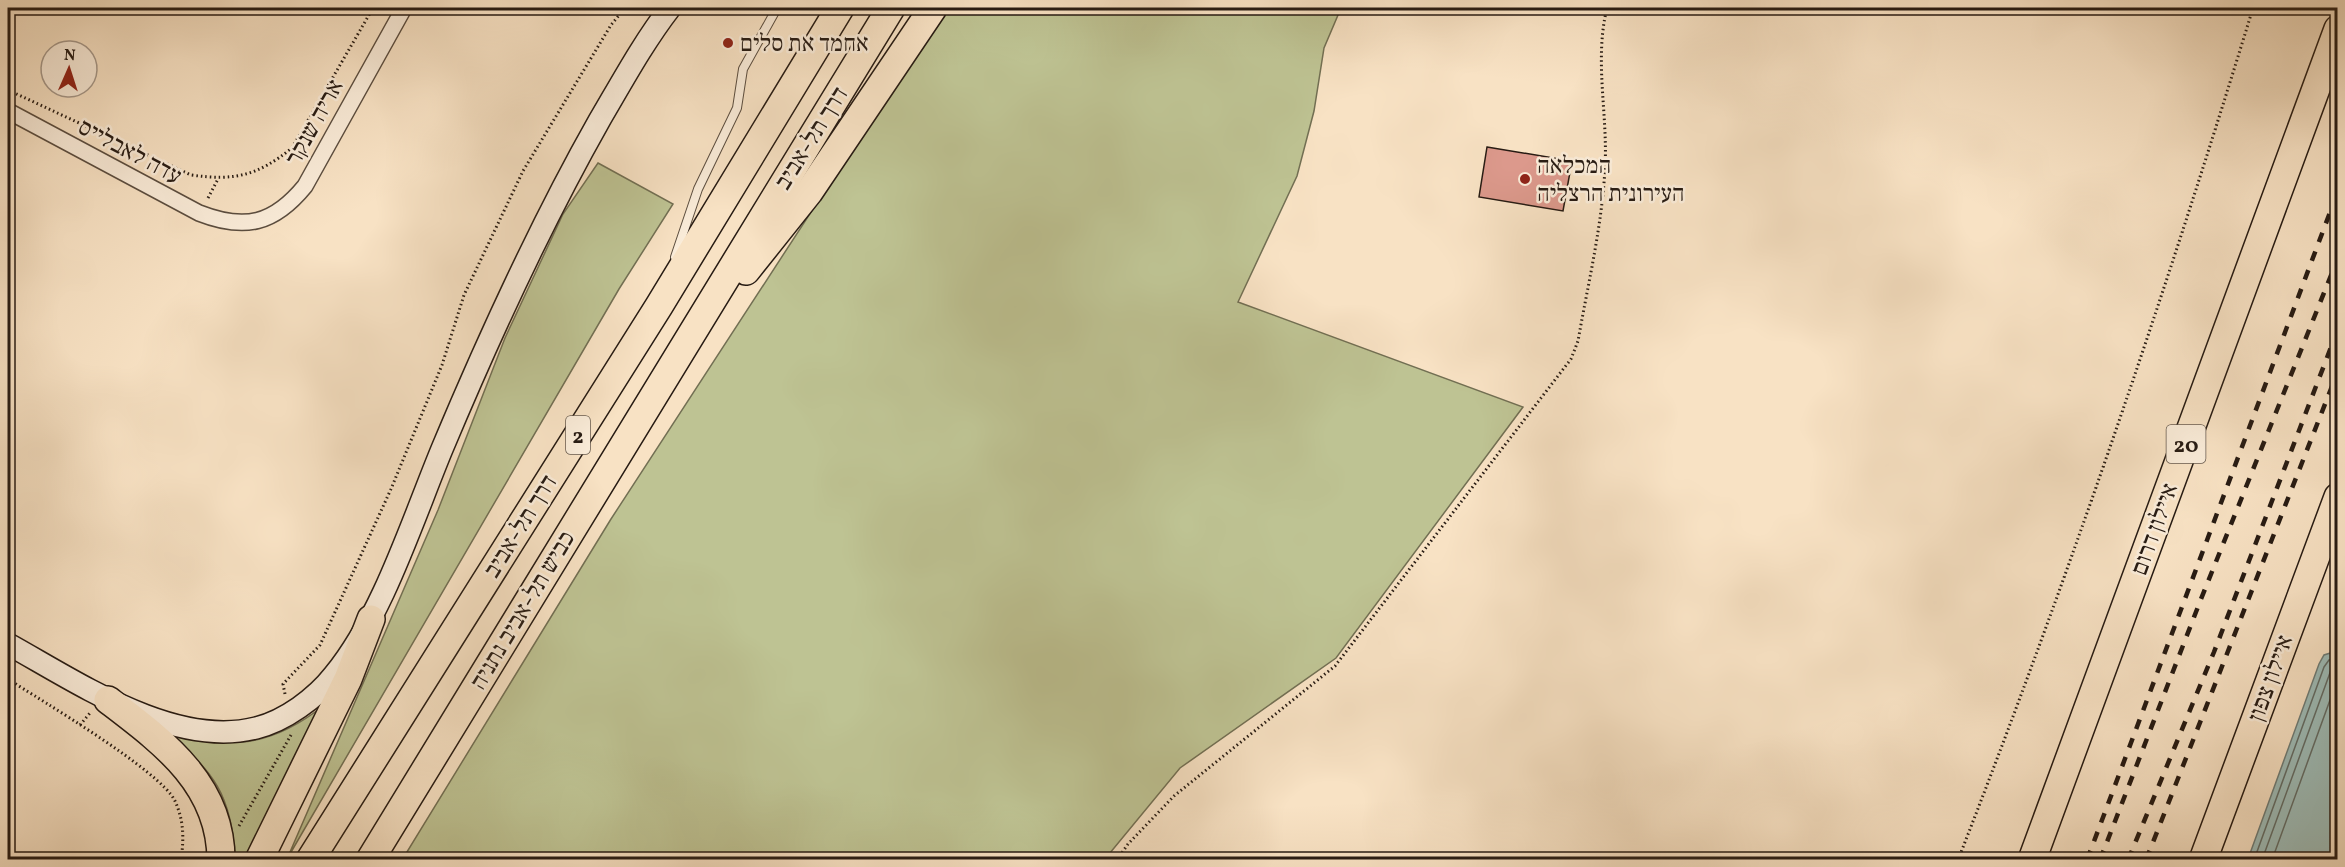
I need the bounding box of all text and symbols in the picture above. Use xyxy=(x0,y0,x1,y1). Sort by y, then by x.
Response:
place label: אחמד את סלים xyxy=(740,28,869,62)
marker: אחמד את סלים xyxy=(721,36,735,50)
north arrow xyxy=(39,39,99,99)
text: N xyxy=(63,45,76,67)
street label: אריה שנקר xyxy=(278,74,353,172)
street label: דרך תל-אביב xyxy=(767,81,858,197)
street label: עדה לאבלייס xyxy=(71,111,187,194)
place label: המכלאה העירונית הרצליה xyxy=(1537,150,1685,212)
marker: המכלאה העירונית הרצליה xyxy=(1518,172,1532,186)
road number: 2 xyxy=(566,416,590,454)
road number: 20 xyxy=(2166,425,2206,463)
street label: דרך תל-אביב xyxy=(476,469,567,585)
street label: איילון דרום xyxy=(2124,479,2188,581)
street label: כביש תל-אביב נתניה xyxy=(463,525,585,697)
street label: איילון צפון xyxy=(2241,631,2303,727)

